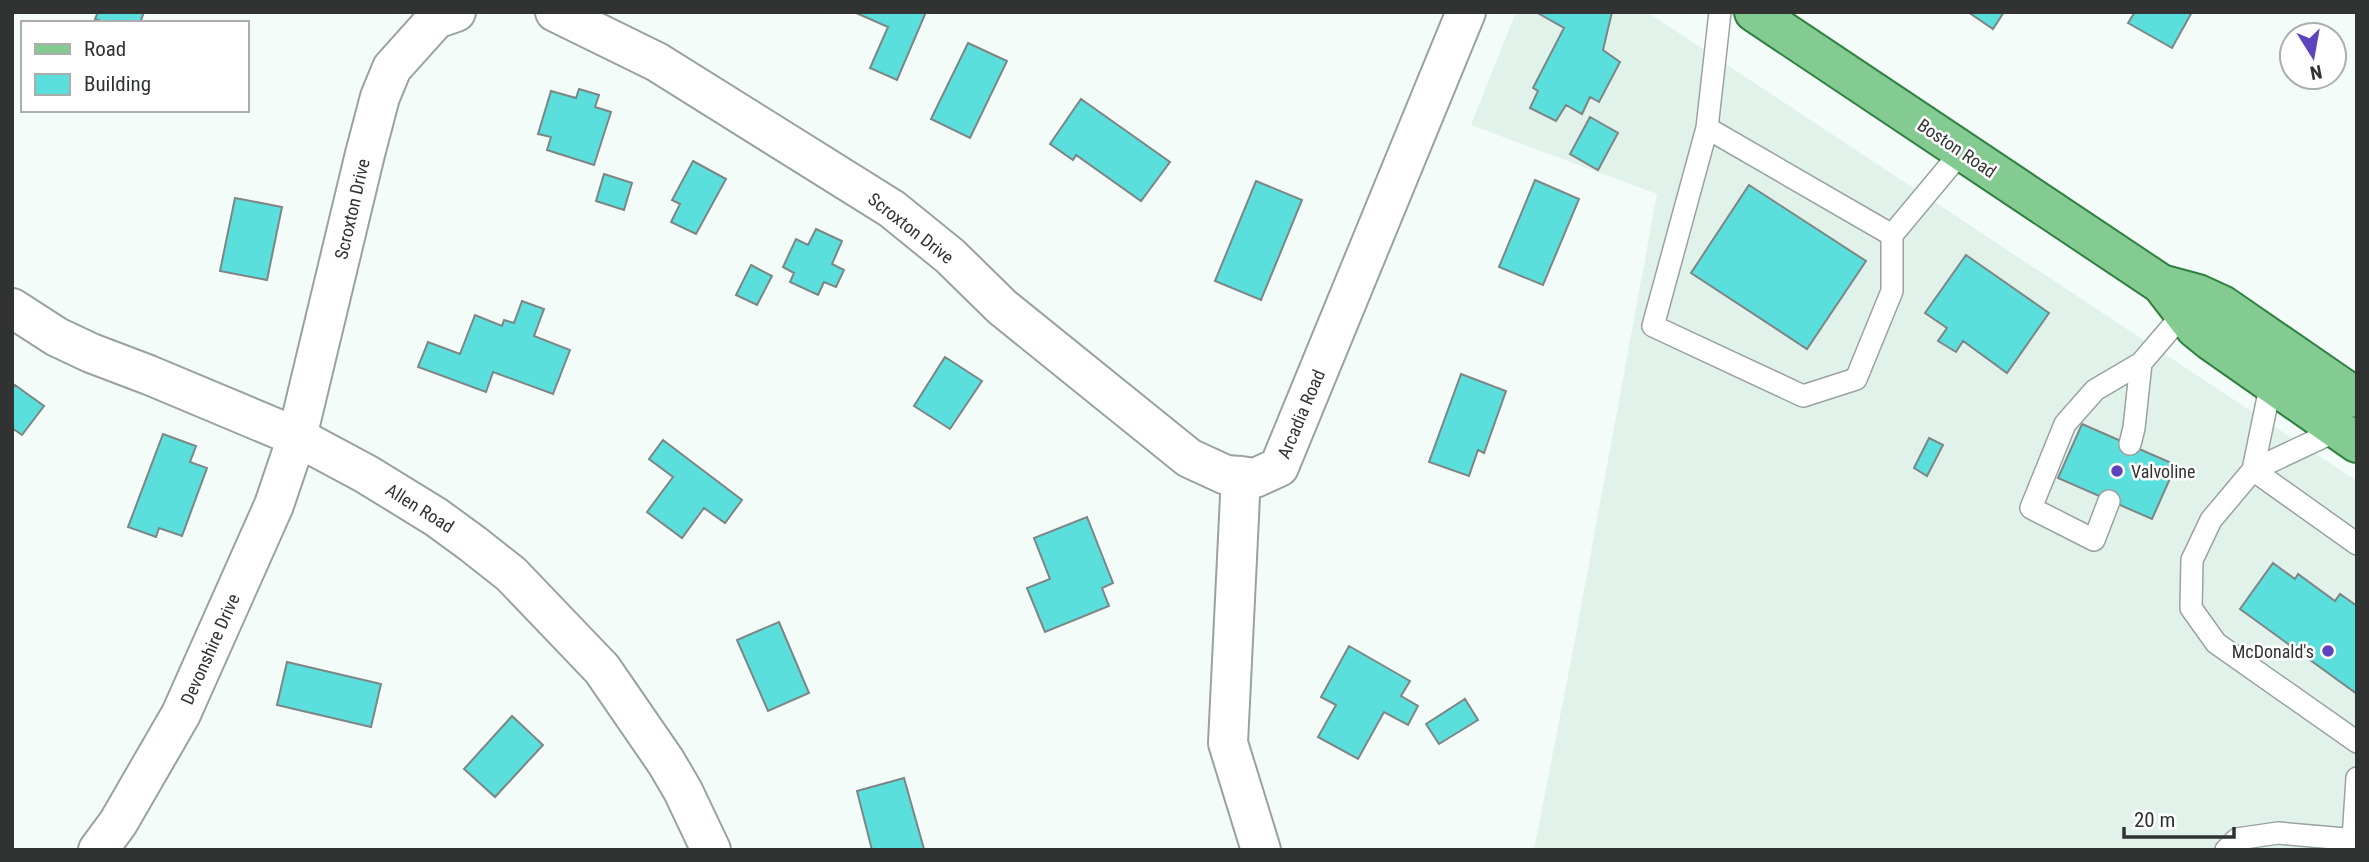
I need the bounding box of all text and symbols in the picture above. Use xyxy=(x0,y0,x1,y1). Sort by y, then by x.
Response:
legend xyxy=(21,21,248,112)
north arrow xyxy=(2278,21,2348,91)
text: Road xyxy=(84,37,126,61)
text: N xyxy=(2308,60,2324,85)
text: Building xyxy=(84,72,151,96)
street label: Boston Road xyxy=(1914,114,2000,182)
street label: Scroxton Drive xyxy=(330,157,374,261)
street label: Scroxton Drive xyxy=(864,188,958,268)
street label: Arcadia Road xyxy=(1273,366,1329,462)
place label: Valvoline xyxy=(2131,461,2195,482)
marker: Valvoline xyxy=(2109,463,2125,479)
street label: Allen Road xyxy=(382,479,458,537)
street label: Devonshire Drive xyxy=(176,590,244,708)
place label: McDonald's xyxy=(2232,641,2314,662)
marker: McDonald's xyxy=(2320,643,2336,659)
scale bar xyxy=(2124,796,2234,840)
text: 20 m xyxy=(2134,808,2175,832)

